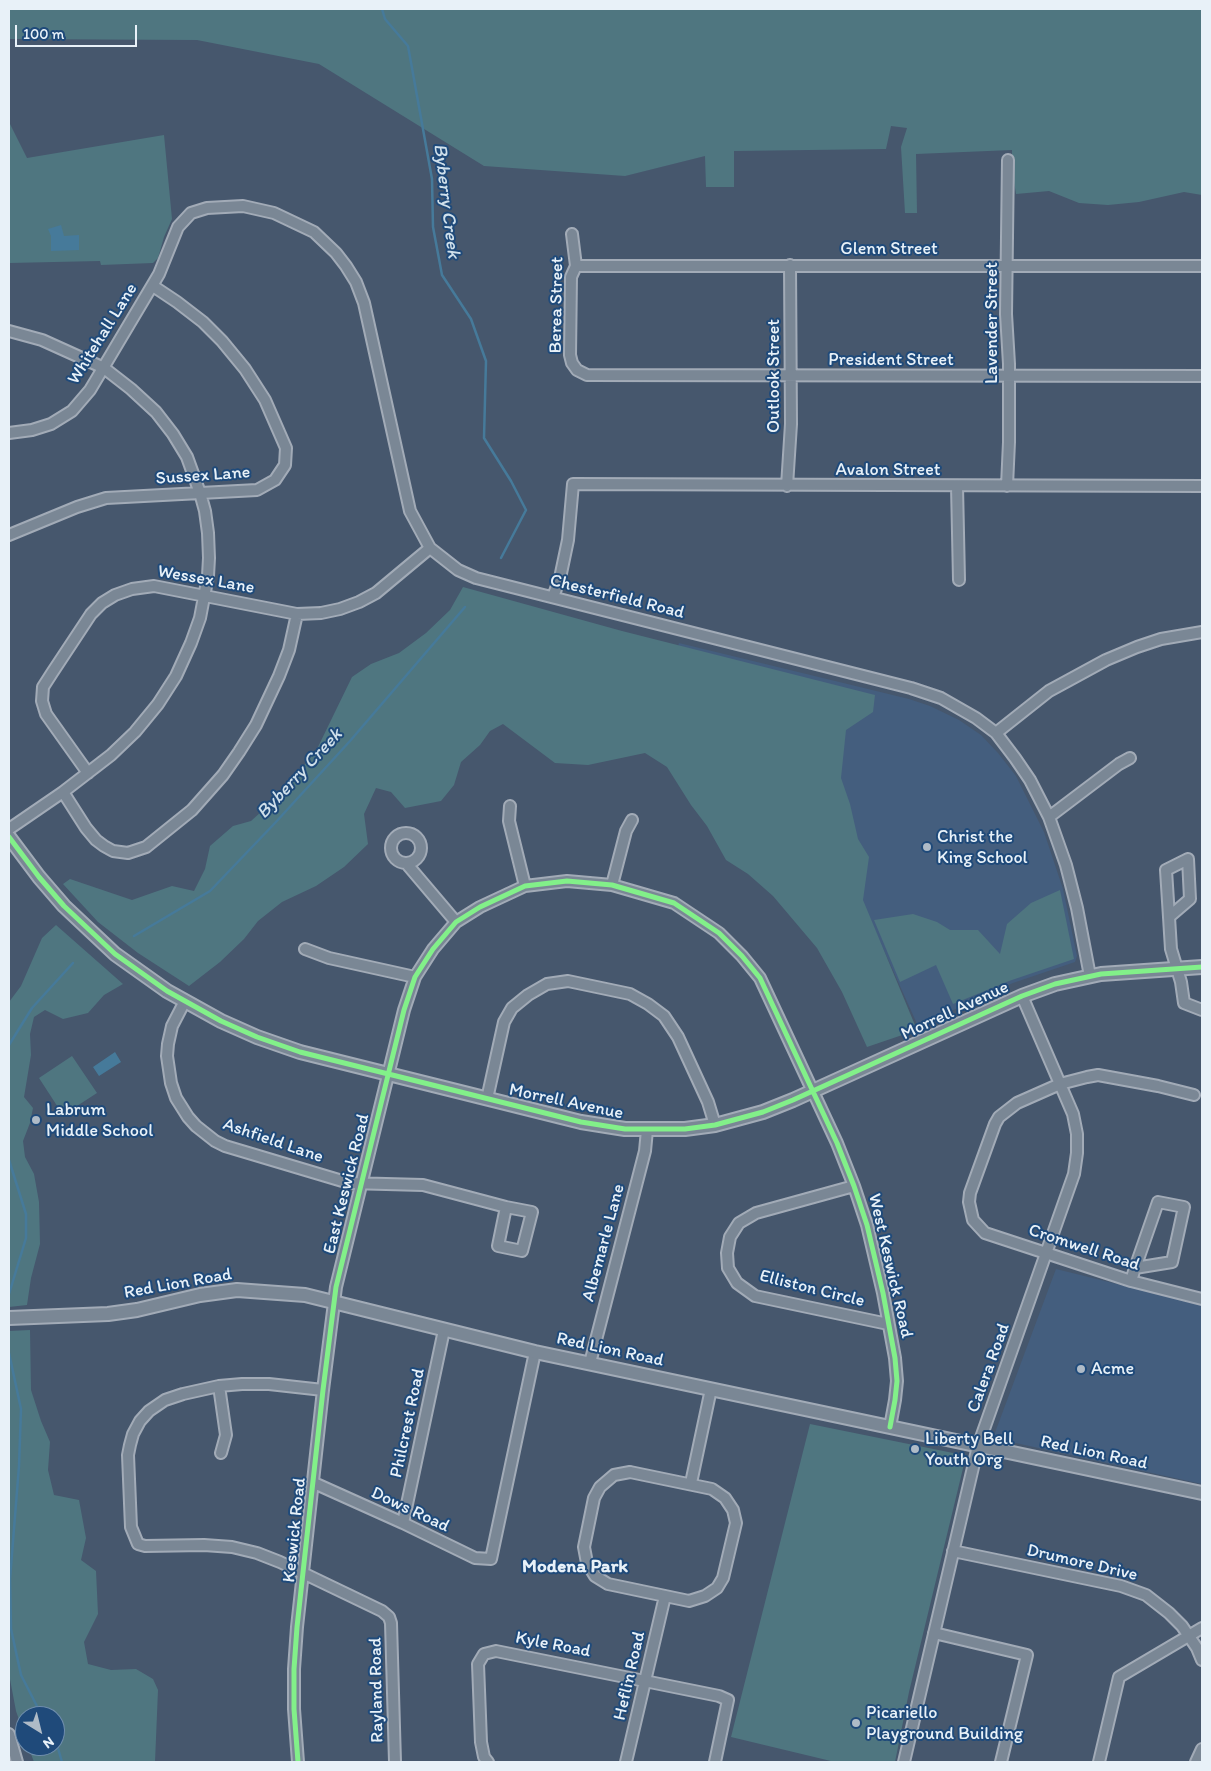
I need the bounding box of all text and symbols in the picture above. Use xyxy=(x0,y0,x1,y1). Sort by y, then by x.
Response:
scale bar xyxy=(18,15,140,47)
text: 100 m xyxy=(23,25,64,43)
water label: Byberry Creek xyxy=(428,142,464,260)
street label: Glenn Street xyxy=(840,238,938,260)
street label: Berea Street xyxy=(545,256,569,354)
street label: Lavender Street xyxy=(981,262,1003,384)
street label: Whitehall Lane xyxy=(63,279,143,389)
street label: Outlook Street xyxy=(763,319,785,433)
street label: President Street xyxy=(828,349,954,371)
street label: Avalon Street xyxy=(836,459,940,481)
street label: Sussex Lane xyxy=(155,462,251,490)
street label: Wessex Lane xyxy=(156,561,256,599)
street label: Chesterfield Road xyxy=(547,570,687,624)
water label: Byberry Creek xyxy=(252,724,348,824)
place label: Christ the King School xyxy=(937,826,1028,869)
marker: Christ the King School xyxy=(921,841,933,853)
street label: Morrell Avenue xyxy=(898,977,1012,1045)
street label: Morrell Avenue xyxy=(507,1079,625,1125)
place label: Labrum Middle School xyxy=(46,1099,153,1142)
street label: East Keswick Road xyxy=(319,1112,375,1256)
marker: Labrum Middle School xyxy=(30,1114,42,1126)
street label: Ashfield Lane xyxy=(220,1114,326,1168)
street label: Albemarle Lane xyxy=(578,1182,630,1304)
street label: West Keswick Road xyxy=(863,1192,917,1340)
street label: Cromwell Road xyxy=(1025,1220,1143,1276)
street label: Red Lion Road xyxy=(122,1264,234,1304)
street label: Elliston Circle xyxy=(757,1266,867,1312)
street label: Calera Road xyxy=(963,1320,1015,1416)
street label: Red Lion Road xyxy=(554,1328,666,1372)
place label: Acme xyxy=(1091,1358,1134,1380)
marker: Acme xyxy=(1075,1363,1087,1375)
street label: Philcrest Road xyxy=(386,1366,430,1480)
place label: Liberty Bell Youth Org xyxy=(925,1428,1013,1470)
street label: Red Lion Road xyxy=(1038,1431,1150,1475)
marker: Liberty Bell Youth Org xyxy=(909,1443,921,1455)
street label: Keswick Road xyxy=(279,1476,311,1584)
street label: Dows Road xyxy=(367,1482,453,1538)
street label: Drumore Drive xyxy=(1024,1540,1140,1586)
district label: Modena Park xyxy=(522,1556,628,1578)
street label: Kyle Road xyxy=(513,1627,593,1663)
street label: Heflin Road xyxy=(609,1629,651,1723)
street label: Rayland Road xyxy=(365,1637,389,1743)
place label: Picariello Playground Building xyxy=(866,1702,1023,1745)
north arrow xyxy=(15,1706,65,1756)
marker: Picariello Playground Building xyxy=(850,1717,862,1729)
text: N xyxy=(40,1733,57,1752)

